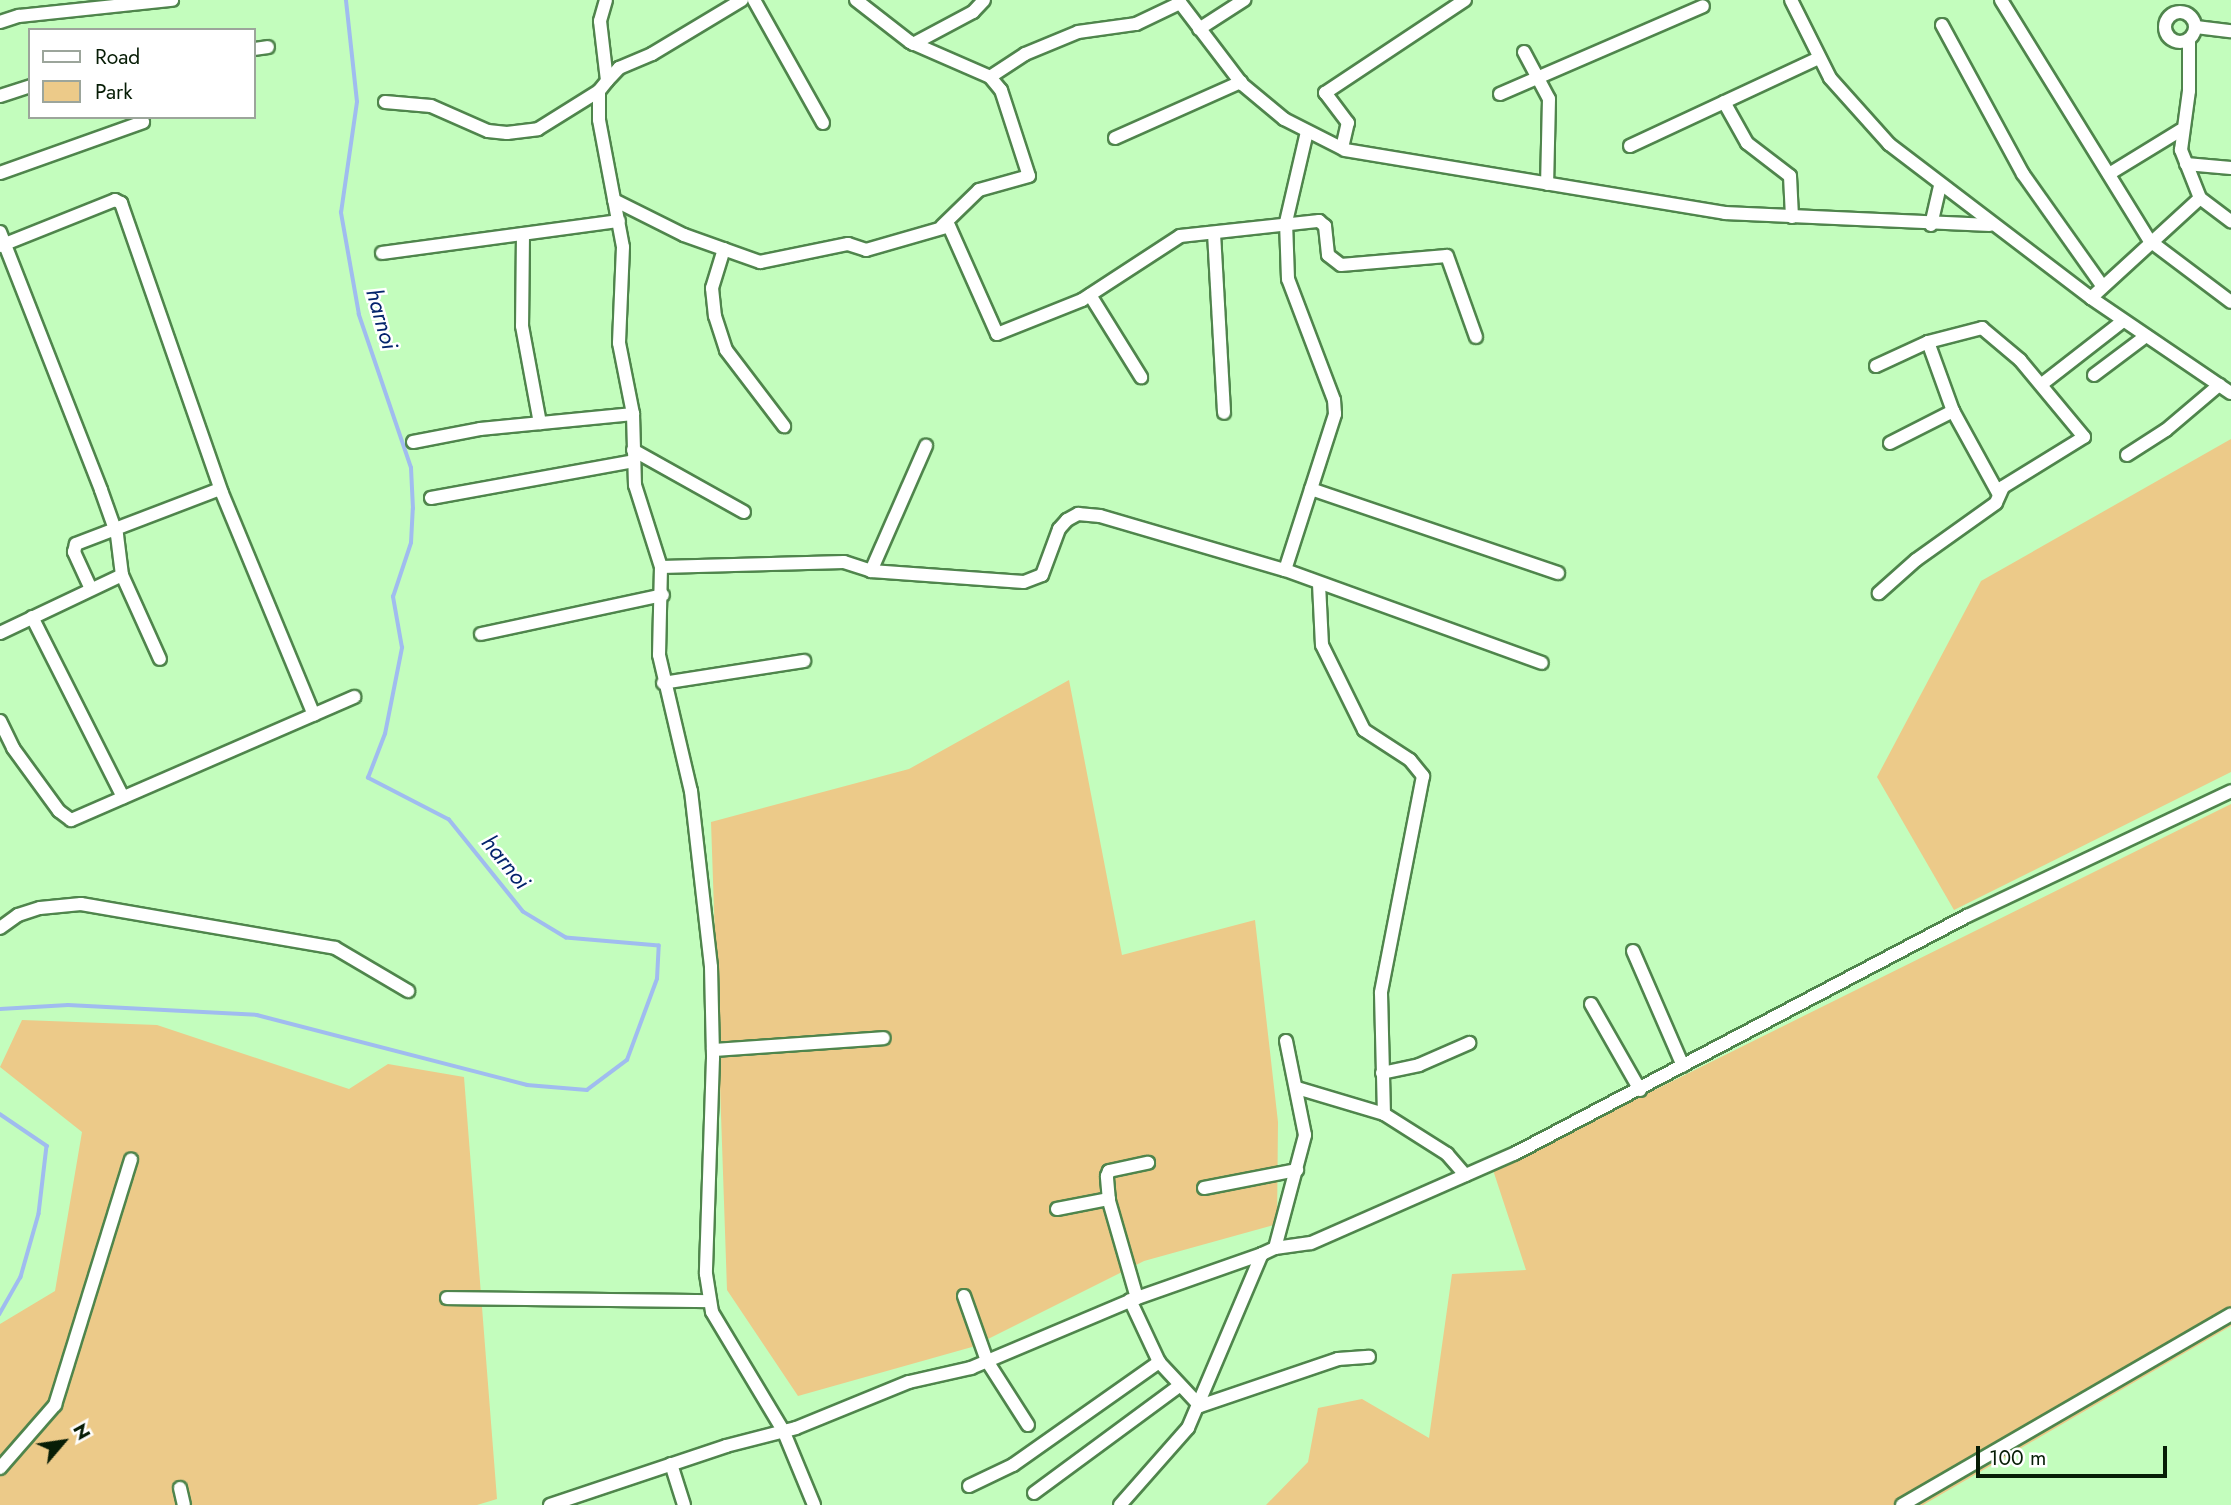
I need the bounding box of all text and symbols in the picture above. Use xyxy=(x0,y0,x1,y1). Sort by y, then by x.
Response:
legend xyxy=(28,28,256,119)
text: Road xyxy=(95,42,140,72)
text: Park xyxy=(95,77,132,107)
water label: harnoi xyxy=(360,286,404,352)
water label: harnoi xyxy=(476,829,536,895)
north arrow xyxy=(28,1407,98,1477)
text: N xyxy=(66,1418,97,1445)
scale bar xyxy=(1979,1432,2170,1476)
text: 100 m xyxy=(1989,1443,2046,1473)

